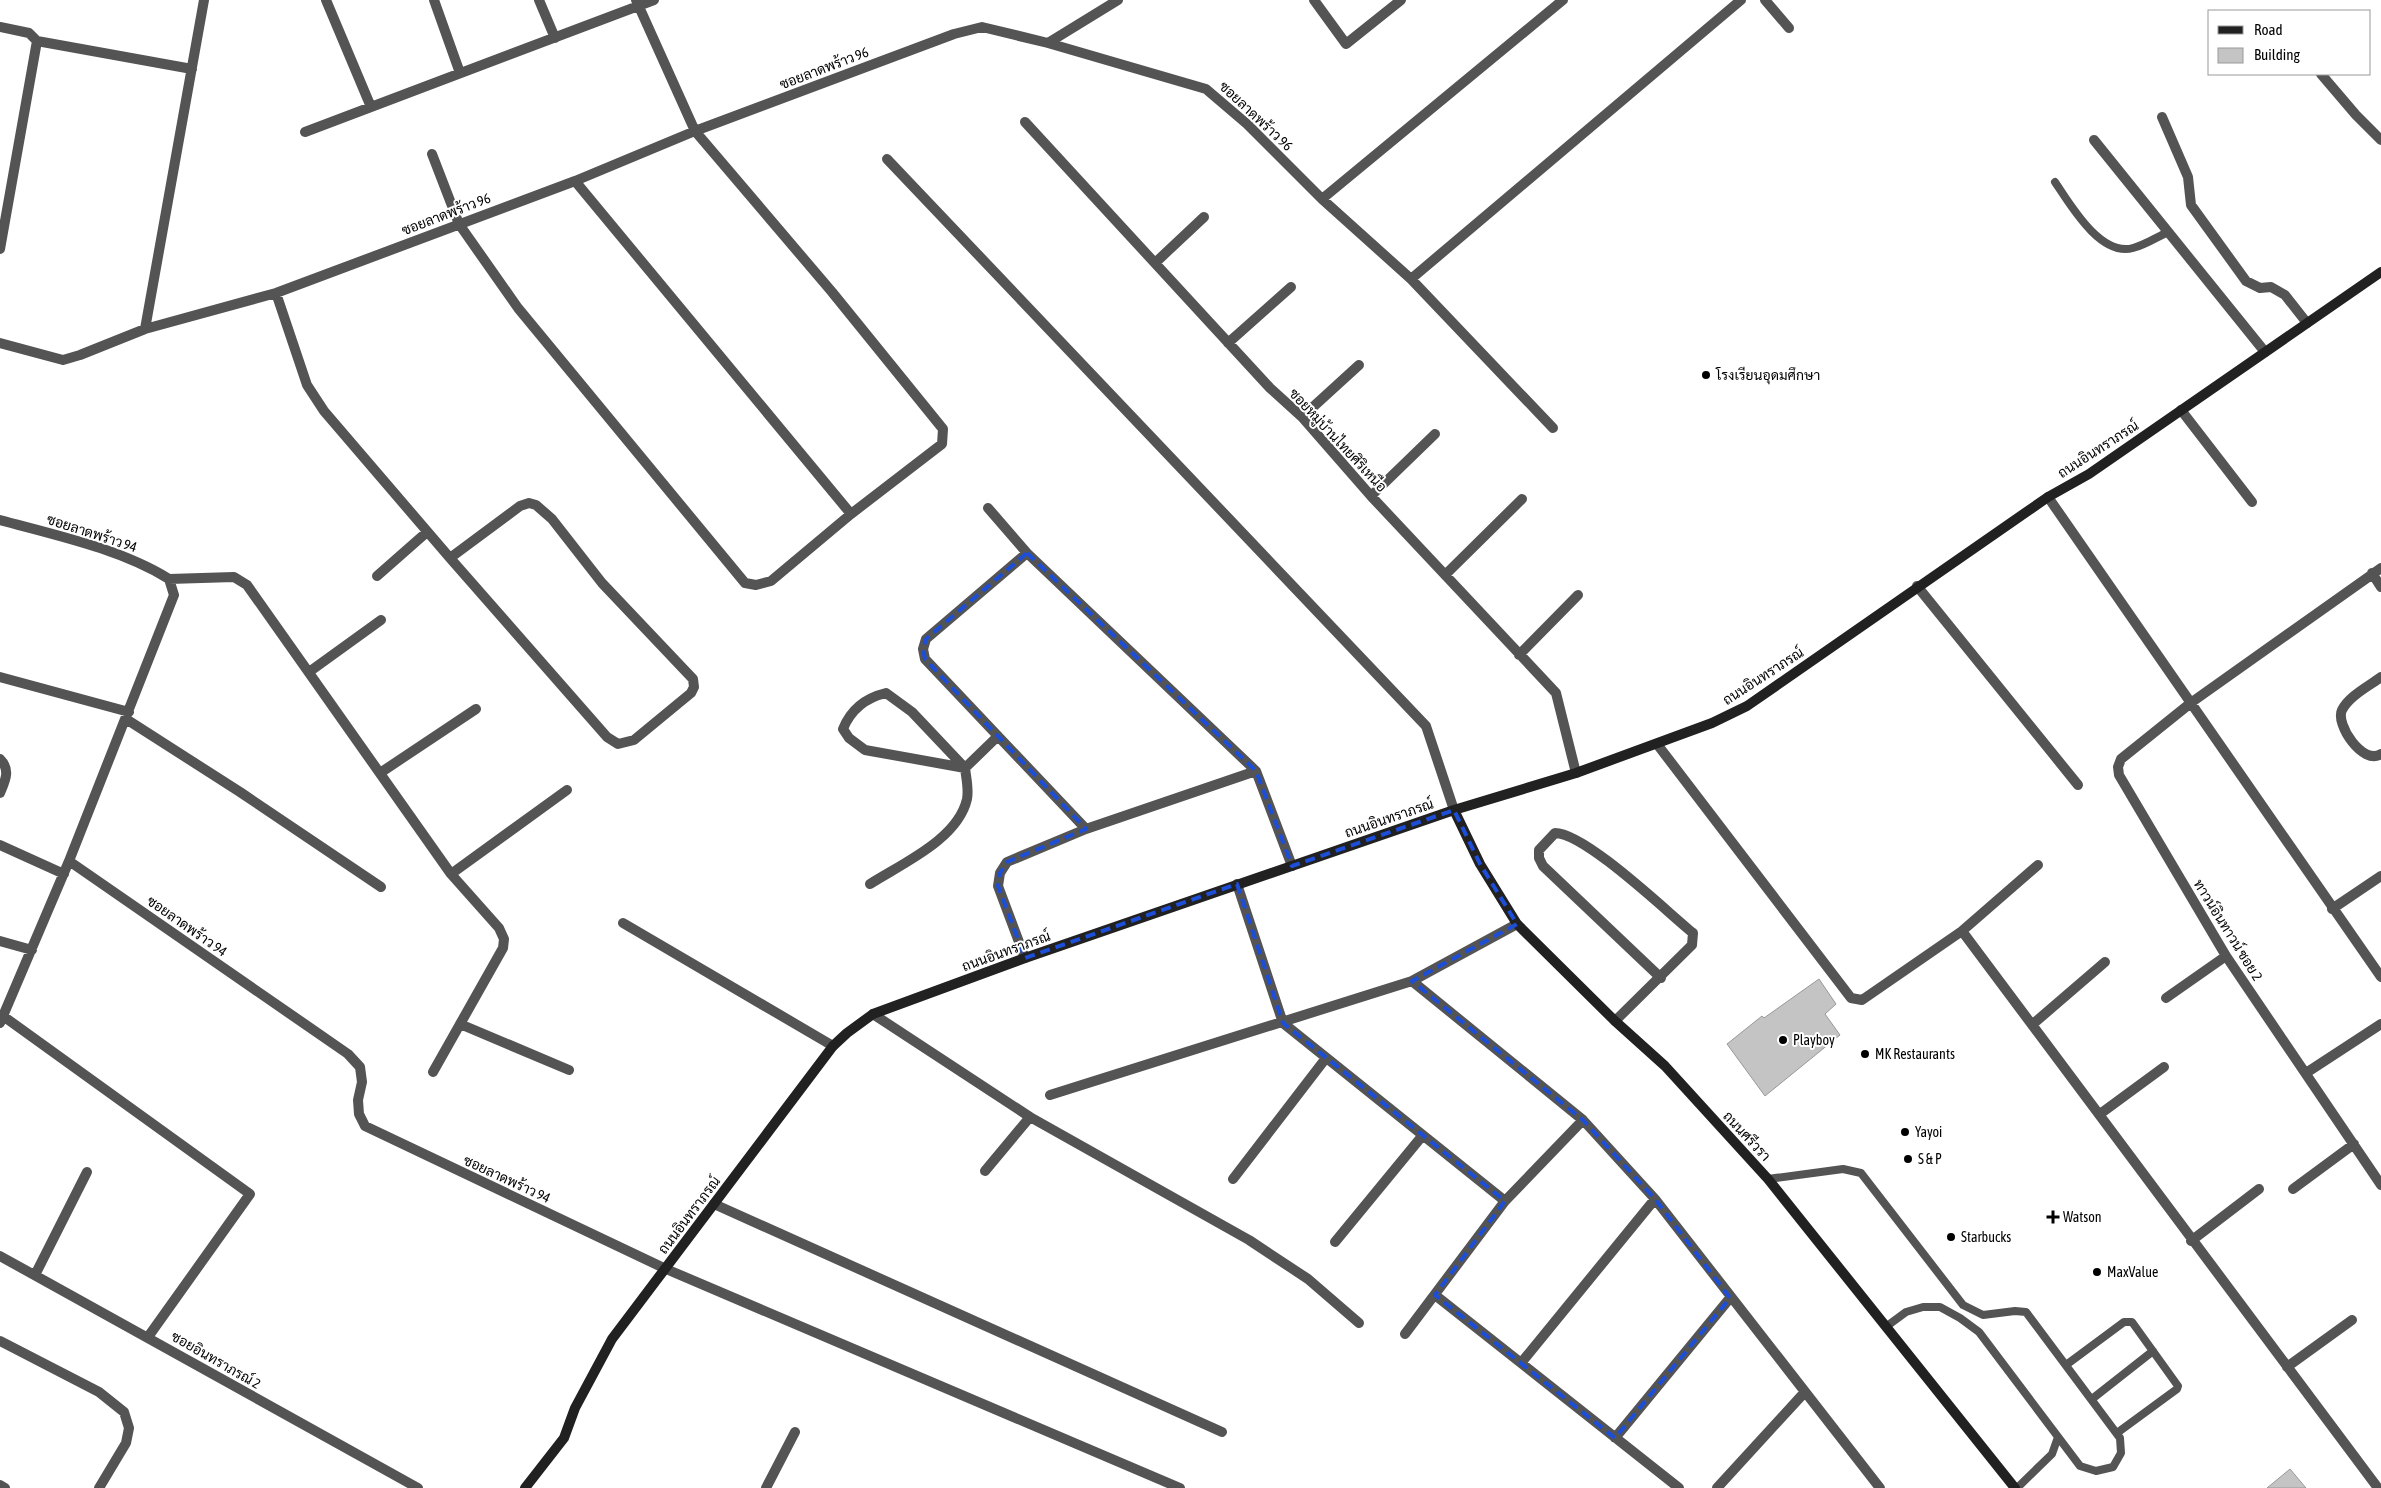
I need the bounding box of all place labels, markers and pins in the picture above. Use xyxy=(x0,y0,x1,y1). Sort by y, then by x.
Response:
place label: โรงเรียนอุดมศึกษา xyxy=(1715,366,1820,385)
marker: โรงเรียนอุดมศึกษา xyxy=(1700,369,1712,381)
place label: Playboy xyxy=(1793,1032,1835,1048)
marker: Playboy xyxy=(1777,1034,1789,1046)
place label: MK Restaurants xyxy=(1875,1046,1955,1062)
marker: MK Restaurants xyxy=(1859,1048,1871,1060)
place label: Yayoi xyxy=(1915,1124,1942,1140)
marker: Yayoi xyxy=(1899,1126,1911,1138)
place label: S & P xyxy=(1918,1151,1942,1167)
marker: S & P xyxy=(1902,1153,1914,1165)
place label: Watson xyxy=(2063,1209,2102,1225)
marker: Watson xyxy=(2047,1211,2059,1223)
place label: Starbucks xyxy=(1961,1229,2011,1245)
marker: Starbucks xyxy=(1945,1231,1957,1243)
place label: MaxValue xyxy=(2107,1264,2158,1280)
marker: MaxValue xyxy=(2091,1266,2103,1278)

